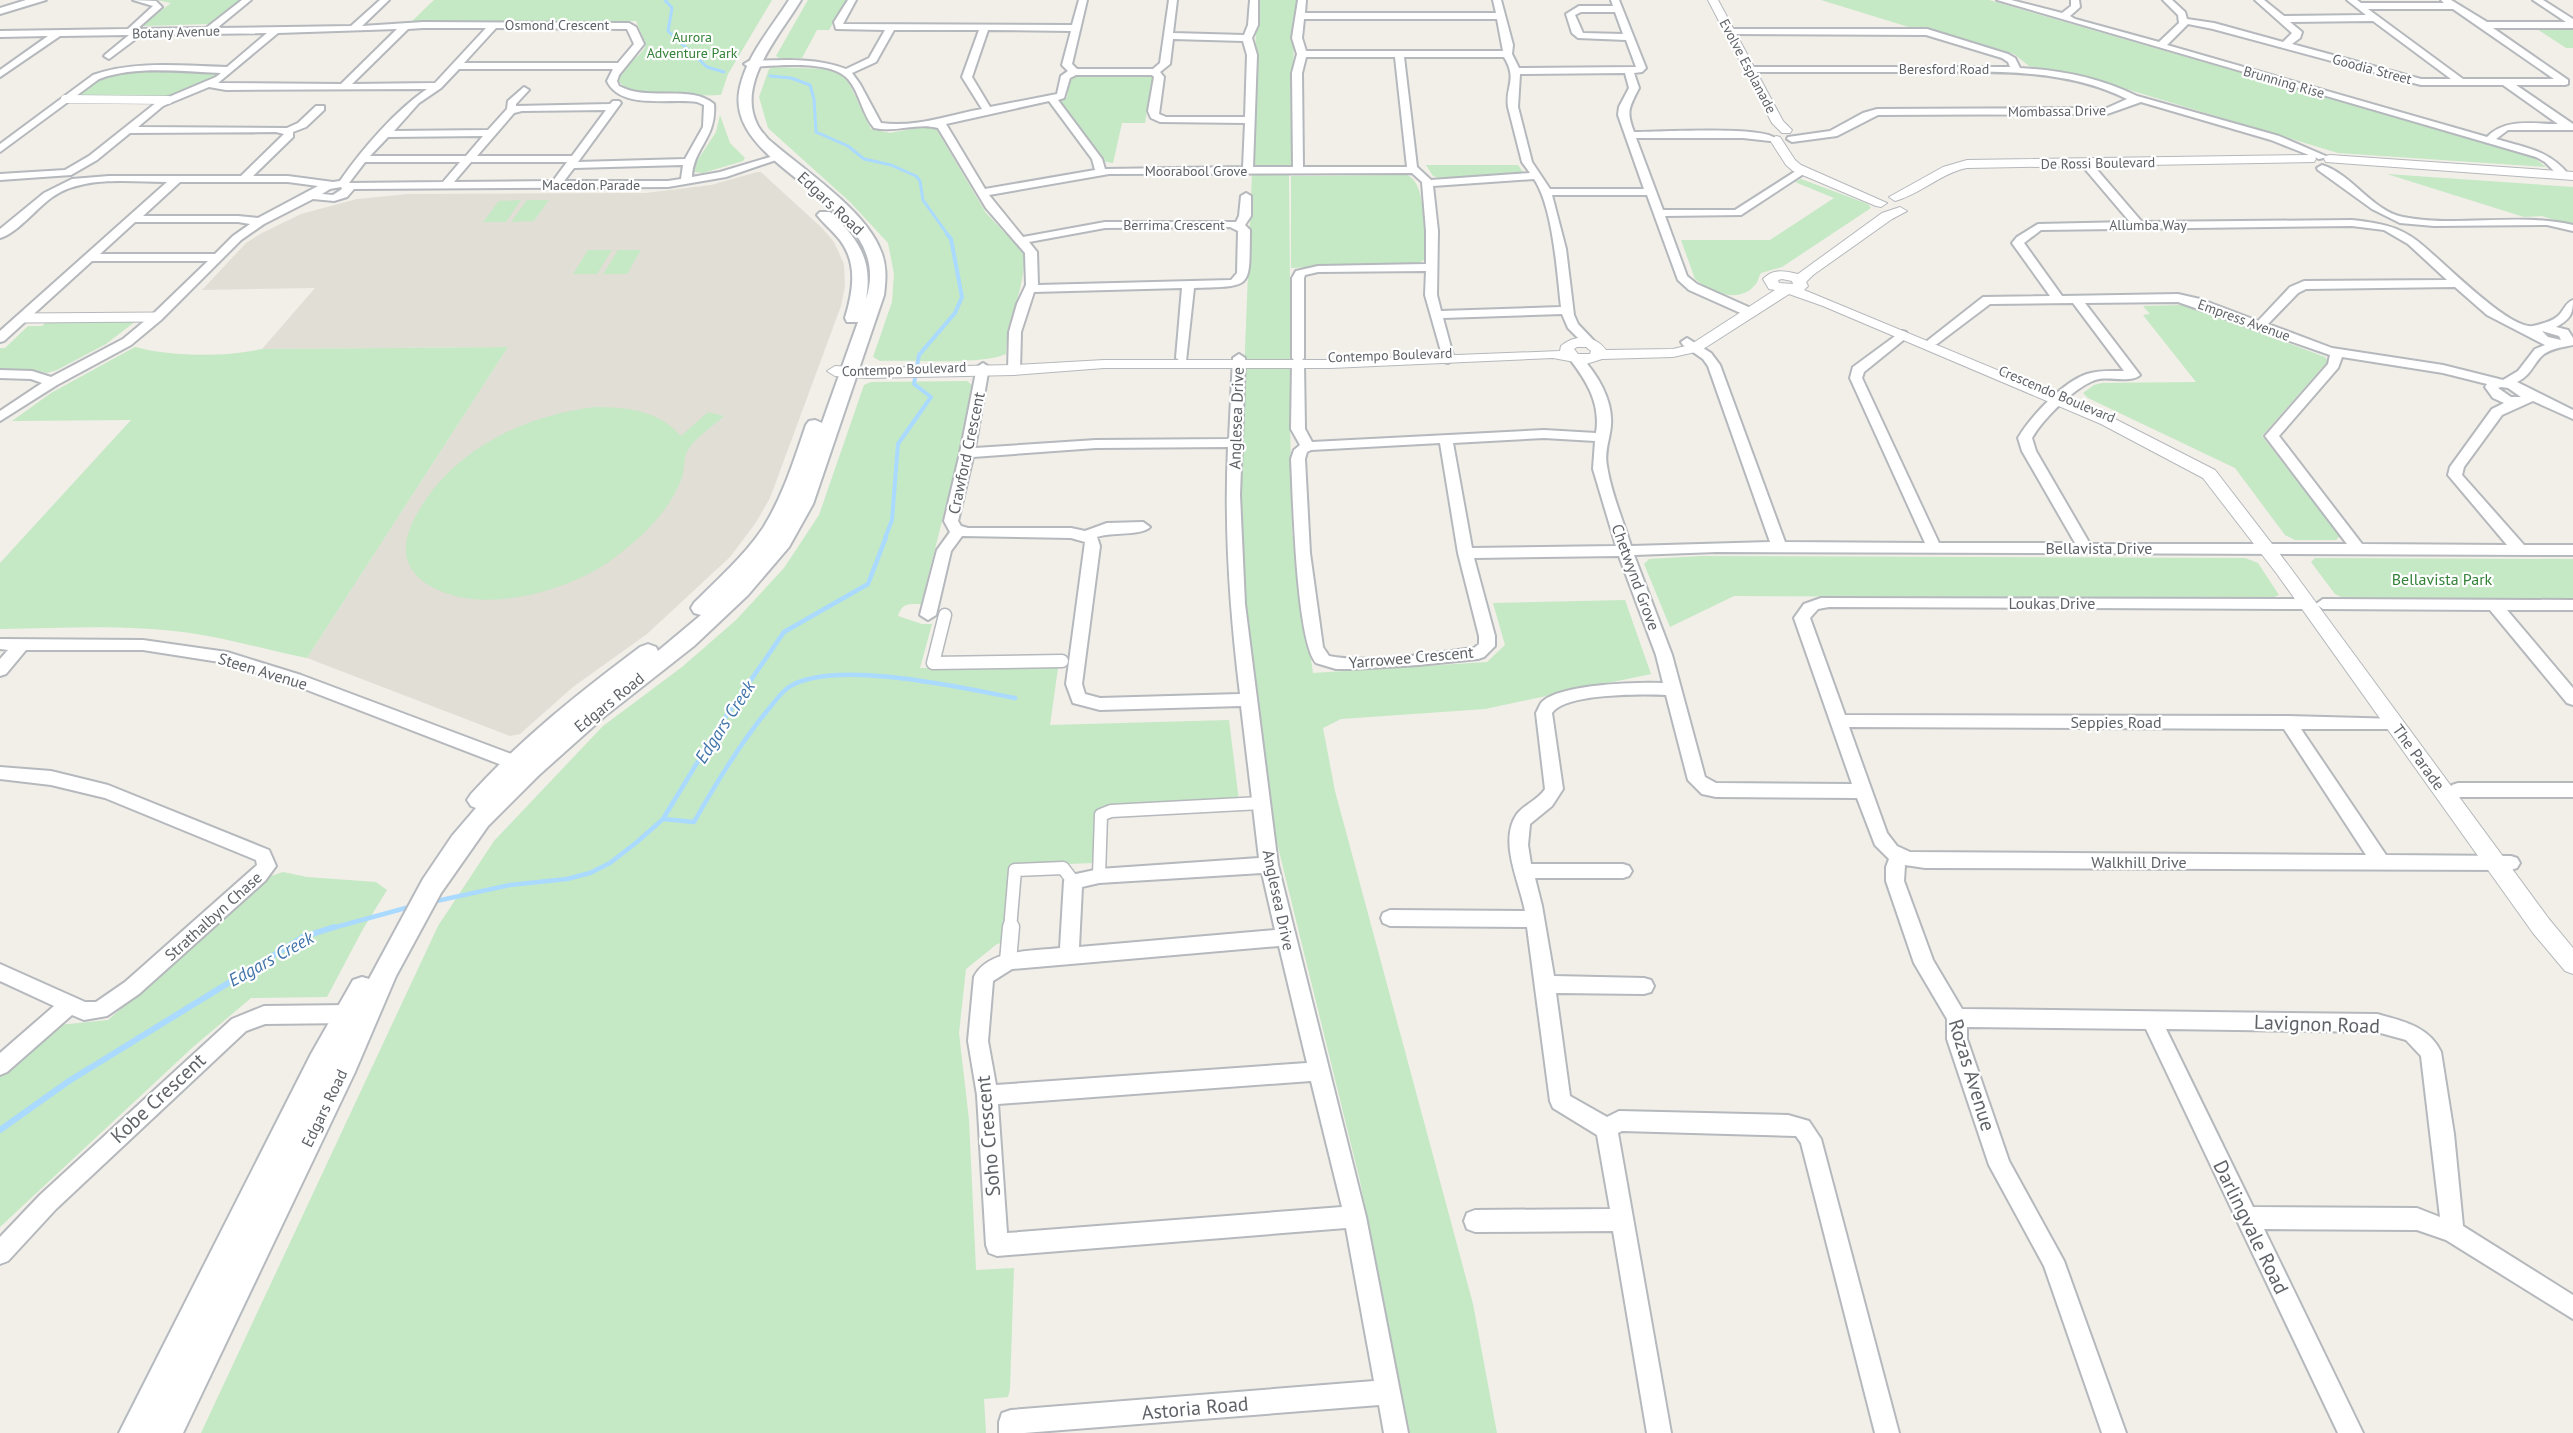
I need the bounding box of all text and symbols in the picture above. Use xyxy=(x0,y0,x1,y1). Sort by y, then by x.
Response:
street label: Osmond Crescent xyxy=(505,16,609,34)
street label: Evolve Esplanade xyxy=(1716,16,1780,116)
street label: Botany Avenue xyxy=(132,21,220,43)
park label: Aurora Adventure Park xyxy=(647,28,738,62)
street label: Goodia Street xyxy=(2330,50,2414,88)
street label: Beresford Road xyxy=(1899,60,1989,78)
street label: Brunning Rise xyxy=(2241,62,2327,102)
street label: Mombassa Drive xyxy=(2008,101,2106,121)
street label: De Rossi Boulevard xyxy=(2041,153,2155,173)
street label: Moorabool Grove xyxy=(1145,162,1247,180)
street label: Edgars Road xyxy=(793,167,869,239)
street label: Macedon Parade xyxy=(542,176,640,194)
street label: Berrima Crescent xyxy=(1123,216,1225,234)
street label: Allumba Way xyxy=(2109,216,2187,234)
street label: Empress Avenue xyxy=(2195,295,2293,345)
street label: Contempo Boulevard xyxy=(1327,344,1453,366)
street label: Contempo Boulevard xyxy=(841,358,967,380)
street label: Crescendo Boulevard xyxy=(1996,361,2118,427)
street label: Anglesea Drive xyxy=(1224,366,1248,470)
street label: Crawford Crescent xyxy=(943,390,989,516)
street label: Chetwynd Grove xyxy=(1608,521,1664,633)
street label: Bellavista Drive xyxy=(2046,538,2152,558)
park label: Bellavista Park xyxy=(2392,569,2493,589)
street label: Loukas Drive xyxy=(2009,593,2096,613)
street label: Yarrowee Crescent xyxy=(1348,642,1475,672)
street label: Steen Avenue xyxy=(216,648,310,694)
street label: Edgars Road xyxy=(570,668,648,736)
water label: Edgars Creek xyxy=(689,675,760,767)
street label: Seppies Road xyxy=(2070,712,2162,732)
street label: The Parade xyxy=(2388,720,2450,794)
street label: Anglesea Drive xyxy=(1259,848,1299,952)
street label: Walkhill Drive xyxy=(2091,852,2187,872)
street label: Strathalbyn Chase xyxy=(160,867,266,965)
water label: Edgars Creek xyxy=(224,925,318,991)
street label: Lavignon Road xyxy=(2254,1009,2380,1039)
street label: Rozas Avenue xyxy=(1943,1016,2001,1134)
street label: Kobe Crescent xyxy=(105,1047,211,1149)
street label: Edgars Road xyxy=(297,1066,351,1150)
street label: Soho Crescent xyxy=(970,1074,1006,1198)
street label: Darlingvale Road xyxy=(2207,1156,2295,1298)
street label: Astoria Road xyxy=(1140,1390,1250,1426)

